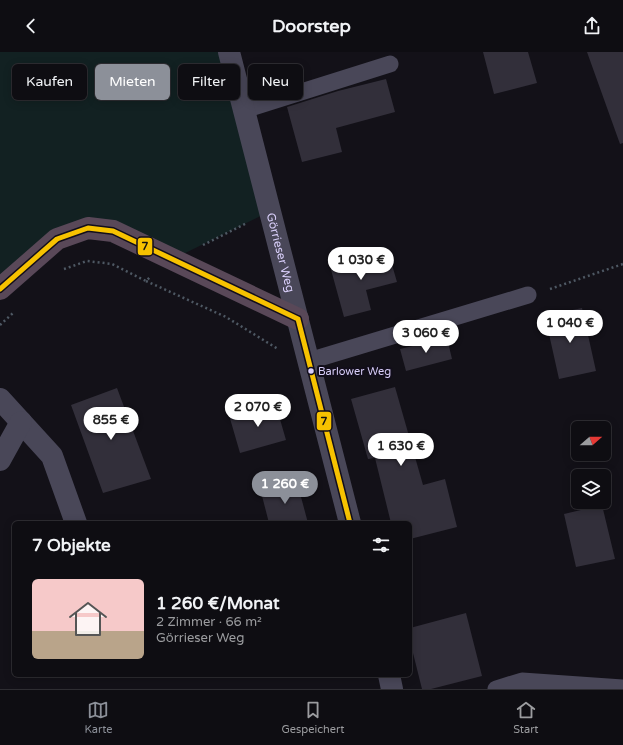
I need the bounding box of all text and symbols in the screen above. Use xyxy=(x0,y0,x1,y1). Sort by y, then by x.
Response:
icon: back xyxy=(20,15,42,37)
text: Doorstep xyxy=(272,15,351,37)
icon: share xyxy=(581,15,603,37)
chip: Kaufen xyxy=(12,64,87,100)
chip: Mieten xyxy=(95,64,170,100)
chip: Filter xyxy=(178,64,240,100)
chip: Neu xyxy=(248,64,303,100)
street label: Görrieser Weg xyxy=(264,211,297,294)
line badge: 7 xyxy=(137,237,153,256)
text: 7 xyxy=(142,240,149,253)
pin: 1 030 € xyxy=(324,247,398,281)
text: 1 030 € xyxy=(337,252,385,268)
pin: 1 040 € xyxy=(533,310,607,344)
text: 1 040 € xyxy=(546,315,594,331)
pin: 3 060 € xyxy=(389,320,463,354)
text: 3 060 € xyxy=(402,325,450,341)
place label: Barlower Weg xyxy=(318,365,391,378)
marker: Barlower Weg xyxy=(306,366,316,376)
pin: 2 070 € xyxy=(221,394,295,428)
text: 2 070 € xyxy=(234,399,282,415)
pin: 855 € xyxy=(83,407,139,441)
line badge: 7 xyxy=(316,411,332,431)
text: 855 € xyxy=(93,412,129,428)
text: 7 xyxy=(321,415,328,428)
north arrow xyxy=(571,421,611,461)
map controls xyxy=(571,421,611,509)
pin: 1 630 € xyxy=(364,433,438,467)
text: 1 630 € xyxy=(377,438,425,454)
button: layers xyxy=(571,469,611,509)
pin: 1 260 € xyxy=(248,471,322,505)
text: 1 260 € xyxy=(261,476,309,492)
icon: filters xyxy=(370,534,392,556)
text: 7 Objekte xyxy=(32,535,111,556)
text: 1 260 €/Monat xyxy=(156,593,279,614)
icon: home xyxy=(64,595,112,643)
text: 2 Zimmer · 66 m² xyxy=(156,614,262,630)
text: Görrieser Weg xyxy=(156,630,244,646)
tab: Karte xyxy=(84,699,113,736)
tab: Gespeichert xyxy=(281,699,344,736)
tab: Start xyxy=(513,699,539,736)

